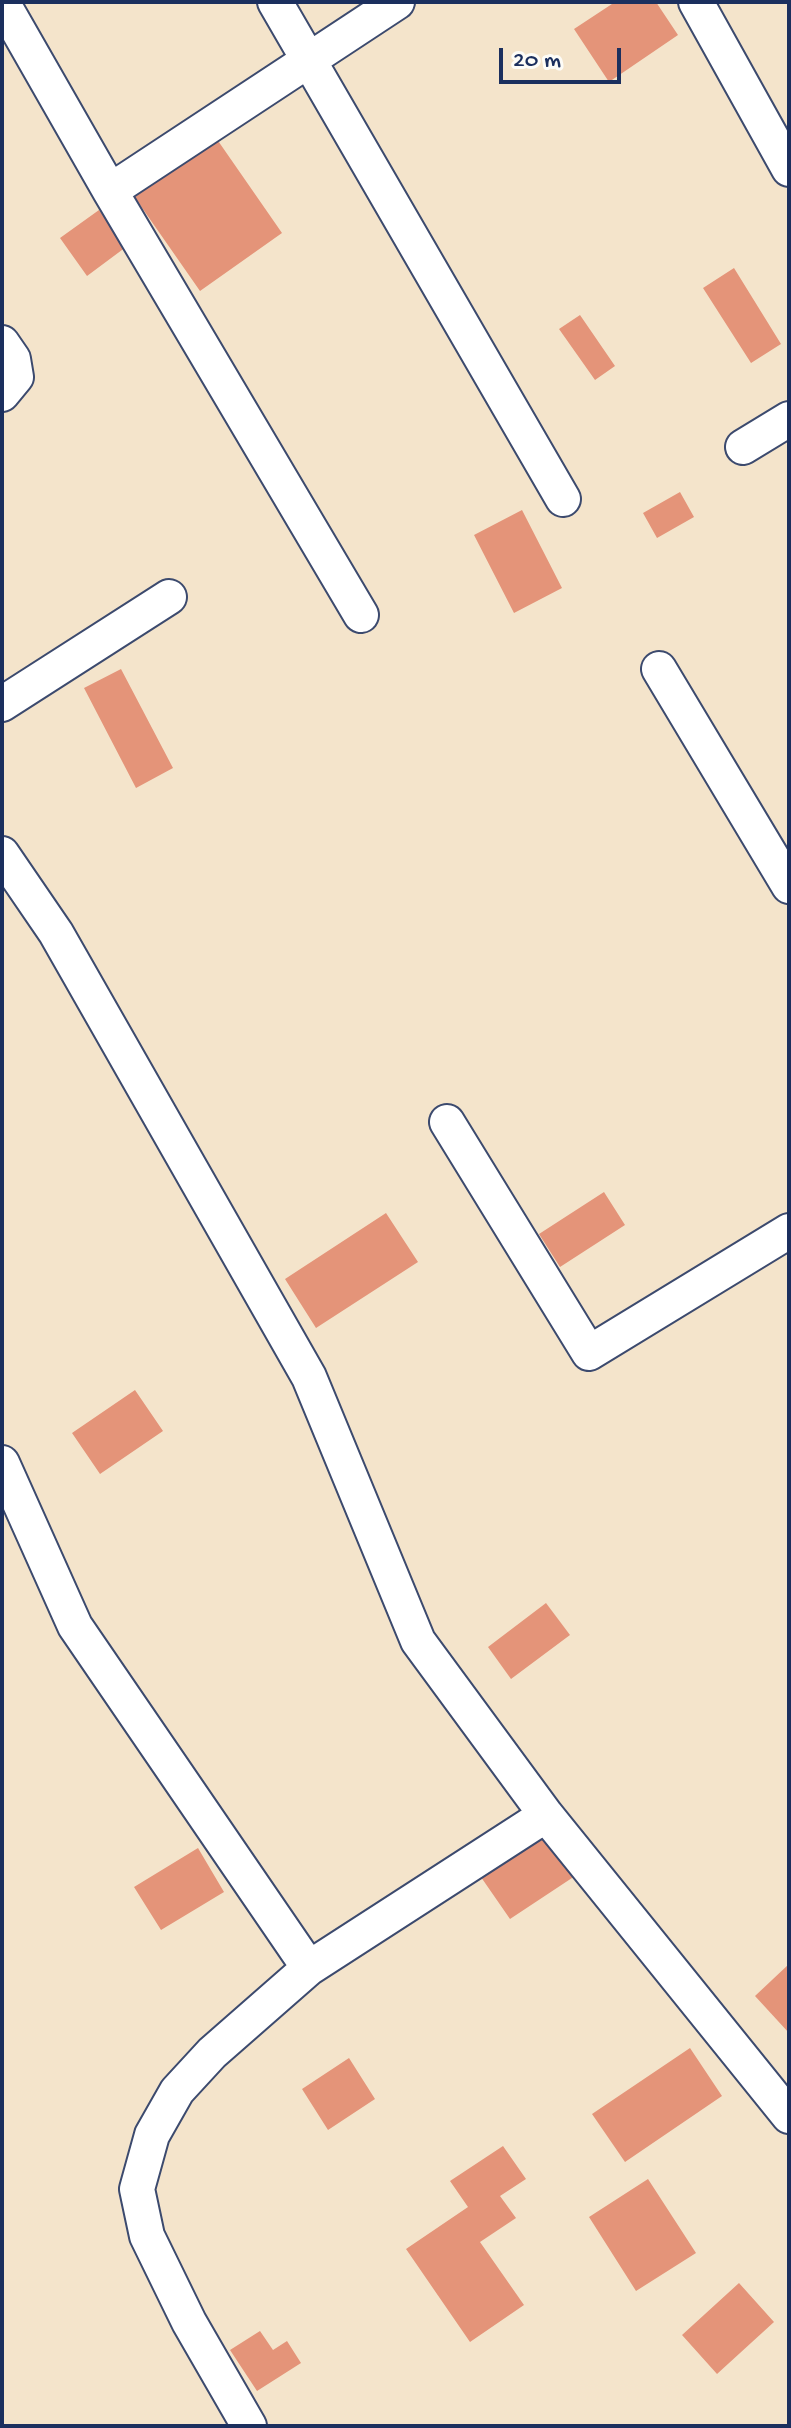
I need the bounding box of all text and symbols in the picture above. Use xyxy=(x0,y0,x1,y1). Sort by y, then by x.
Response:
scale bar xyxy=(503,32,625,82)
text: 20 m xyxy=(513,47,561,76)

